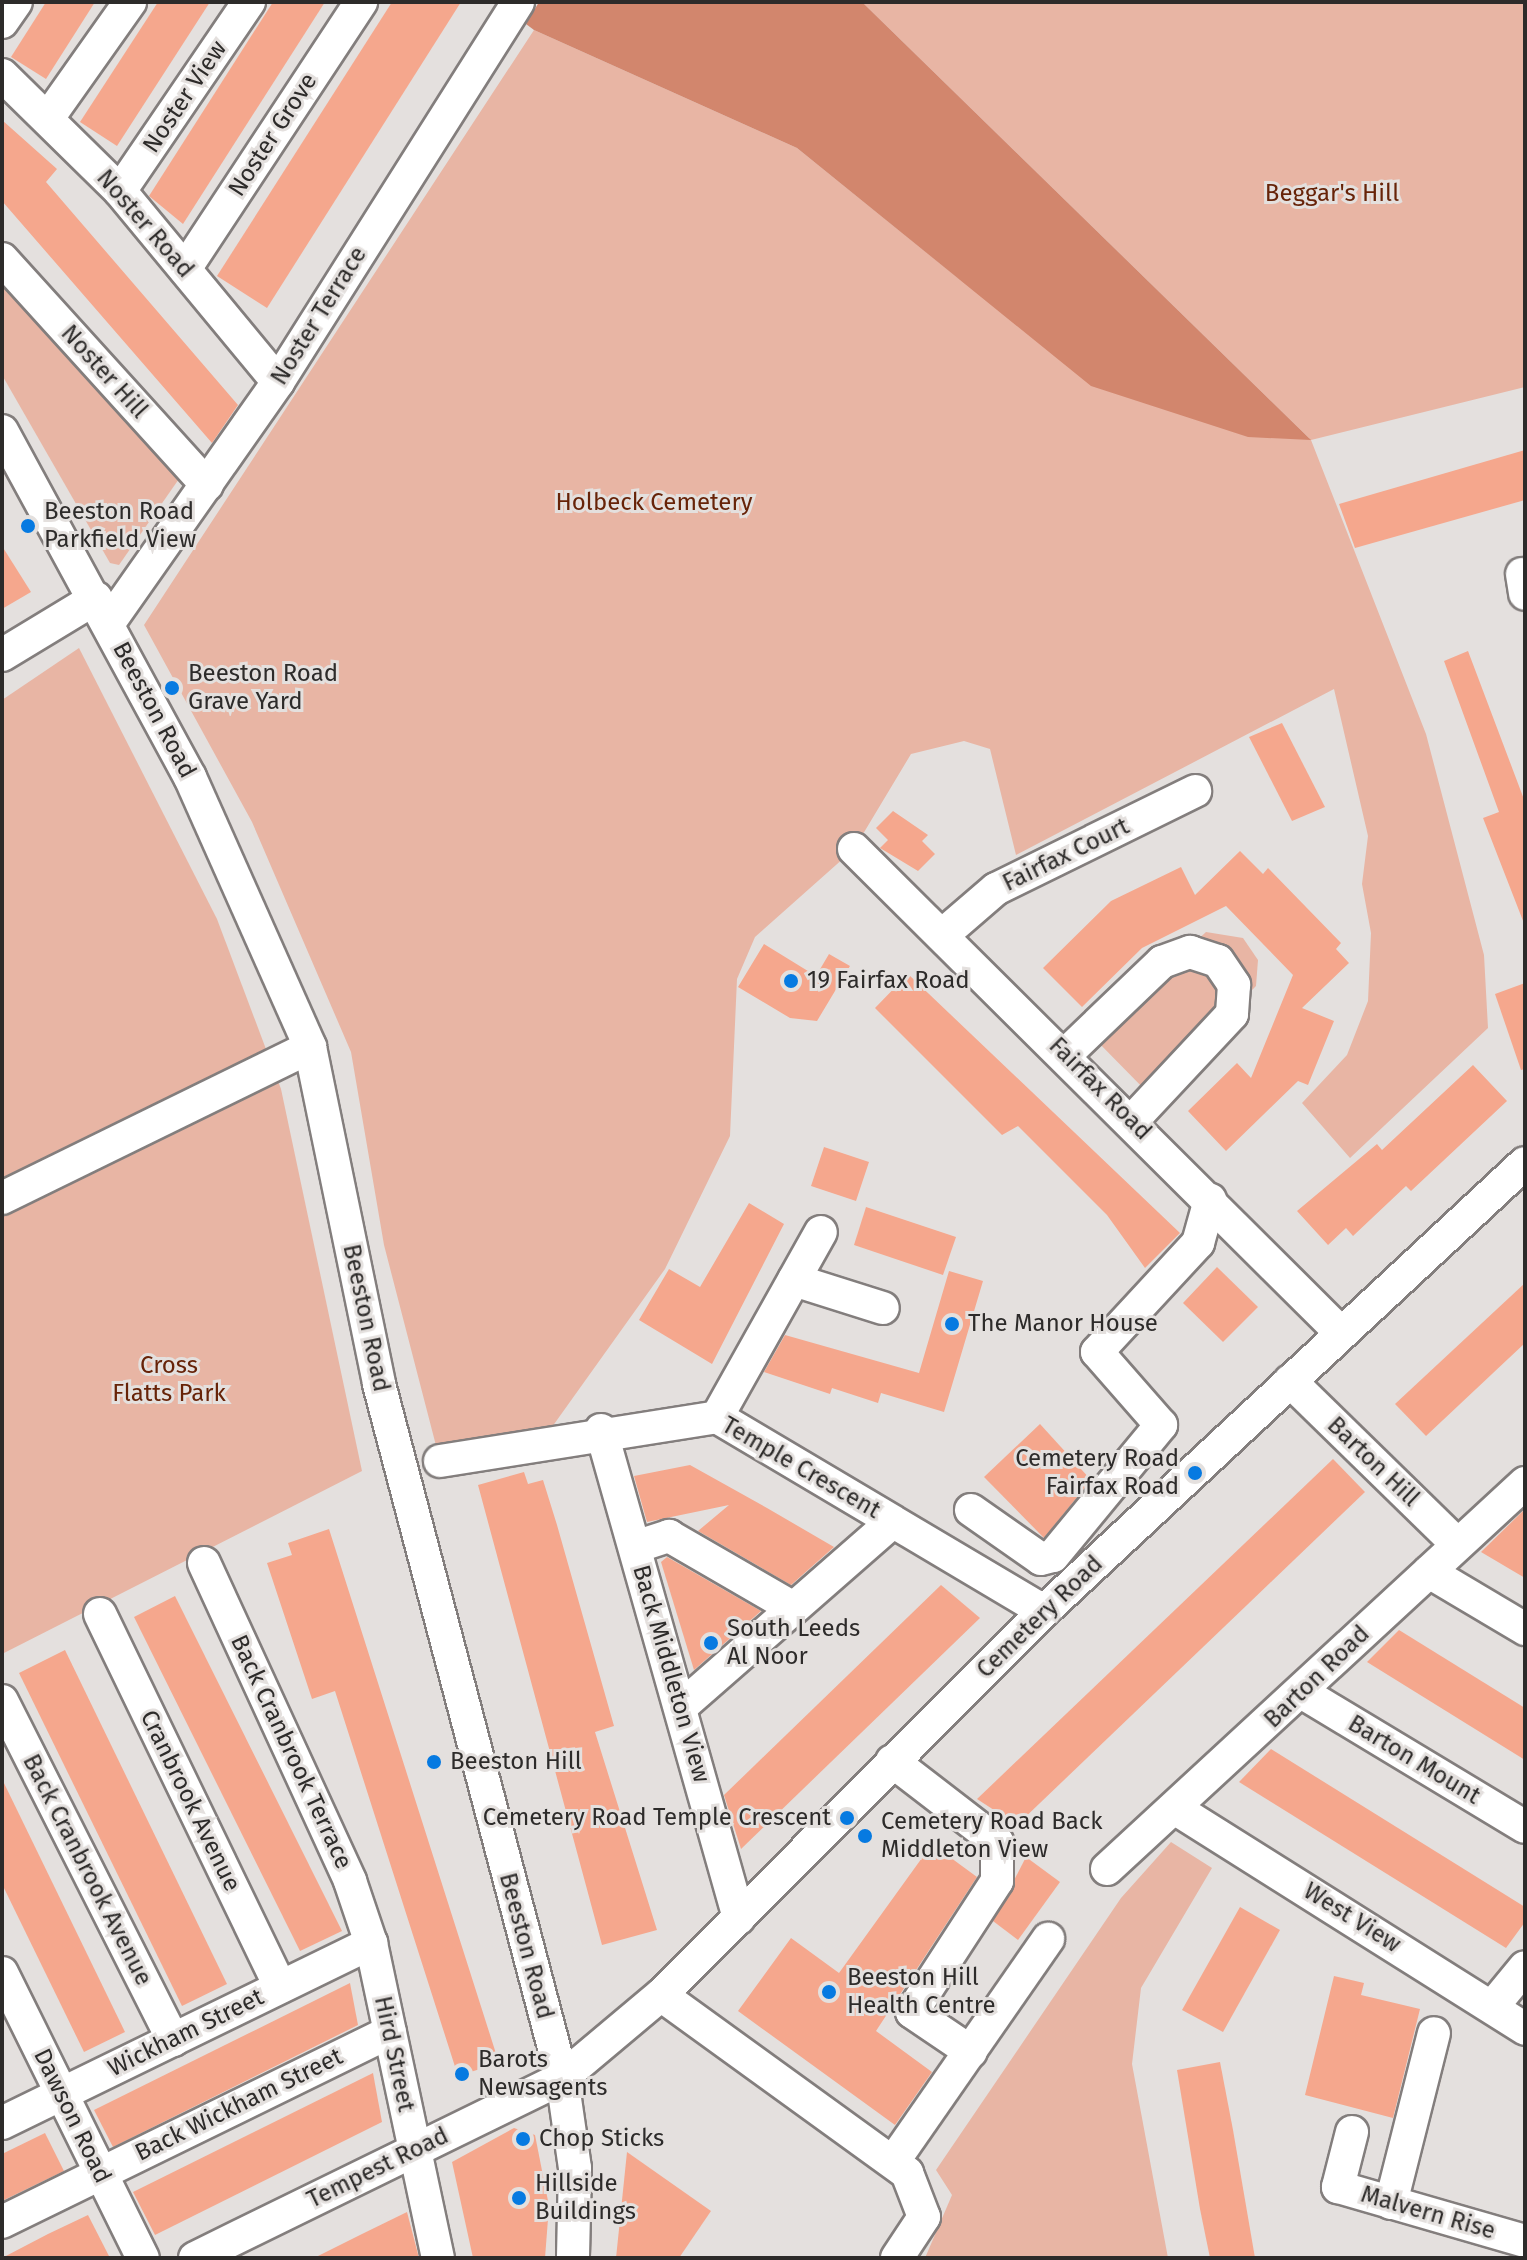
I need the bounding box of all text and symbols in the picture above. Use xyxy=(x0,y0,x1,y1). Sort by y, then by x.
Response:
street label: Noster View xyxy=(137,35,233,159)
street label: Noster Grove xyxy=(223,68,323,202)
street label: Noster Road xyxy=(90,164,200,284)
park label: Beggar's Hill xyxy=(1265,180,1399,208)
street label: Noster Terrace xyxy=(265,242,373,390)
street label: Noster Hill xyxy=(55,319,153,425)
park label: Holbeck Cemetery xyxy=(556,489,752,517)
place label: Beeston Road Parkfield View xyxy=(44,498,196,554)
marker: Beeston Road Parkfield View xyxy=(19,517,37,535)
street label: Beeston Road xyxy=(106,637,202,783)
place label: Beeston Road Grave Yard xyxy=(188,660,338,716)
marker: Beeston Road Grave Yard xyxy=(163,679,181,697)
street label: Fairfax Court xyxy=(998,812,1134,898)
place label: 19 Fairfax Road xyxy=(807,967,970,995)
marker: 19 Fairfax Road xyxy=(782,972,800,990)
street label: Fairfax Road xyxy=(1043,1032,1157,1146)
street label: Beeston Road xyxy=(336,1242,396,1394)
place label: The Manor House xyxy=(968,1310,1158,1338)
marker: The Manor House xyxy=(943,1315,961,1333)
park label: Cross Flatts Park xyxy=(112,1352,226,1408)
street label: Temple Crescent xyxy=(717,1411,885,1525)
street label: Barton Hill xyxy=(1321,1411,1425,1513)
place label: Cemetery Road Fairfax Road xyxy=(1015,1445,1179,1501)
marker: Cemetery Road Fairfax Road xyxy=(1186,1464,1204,1482)
street label: Cemetery Road xyxy=(971,1550,1109,1684)
street label: Back Middleton View xyxy=(626,1562,716,1786)
place label: South Leeds Al Noor xyxy=(727,1615,860,1671)
street label: Barton Road xyxy=(1258,1620,1376,1734)
street label: Back Cranbrook Terrace xyxy=(224,1630,358,1874)
marker: South Leeds Al Noor xyxy=(702,1634,720,1652)
street label: Cranbrook Avenue xyxy=(134,1706,246,1896)
street label: Barton Mount xyxy=(1343,1709,1485,1811)
place label: Beeston Hill xyxy=(450,1748,582,1776)
street label: Back Cranbrook Avenue xyxy=(16,1750,158,1990)
marker: Beeston Hill xyxy=(425,1753,443,1771)
place label: Cemetery Road Temple Crescent xyxy=(483,1804,831,1832)
place label: Cemetery Road Back Middleton View xyxy=(881,1808,1103,1864)
marker: Cemetery Road Temple Crescent xyxy=(838,1809,856,1827)
marker: Cemetery Road Back Middleton View xyxy=(856,1827,874,1845)
street label: Beeston Road xyxy=(493,1870,559,2022)
street label: West View xyxy=(1298,1877,1406,1959)
place label: Beeston Hill Health Centre xyxy=(847,1964,995,2020)
marker: Beeston Hill Health Centre xyxy=(818,1981,840,2003)
street label: Wickham Street xyxy=(104,1983,268,2083)
street label: Hird Street xyxy=(368,1994,420,2114)
street label: Back Wickham Street xyxy=(131,2042,347,2168)
street label: Dawson Road xyxy=(27,2044,117,2188)
place label: Barots Newsagents xyxy=(478,2046,608,2102)
marker: Barots Newsagents xyxy=(453,2065,471,2083)
street label: Tempest Road xyxy=(303,2121,453,2215)
place label: Chop Sticks xyxy=(539,2125,664,2153)
marker: Chop Sticks xyxy=(514,2130,532,2148)
place label: Hillside Buildings xyxy=(535,2170,636,2226)
street label: Malvern Rise xyxy=(1358,2180,1498,2246)
marker: Hillside Buildings xyxy=(510,2189,528,2207)

